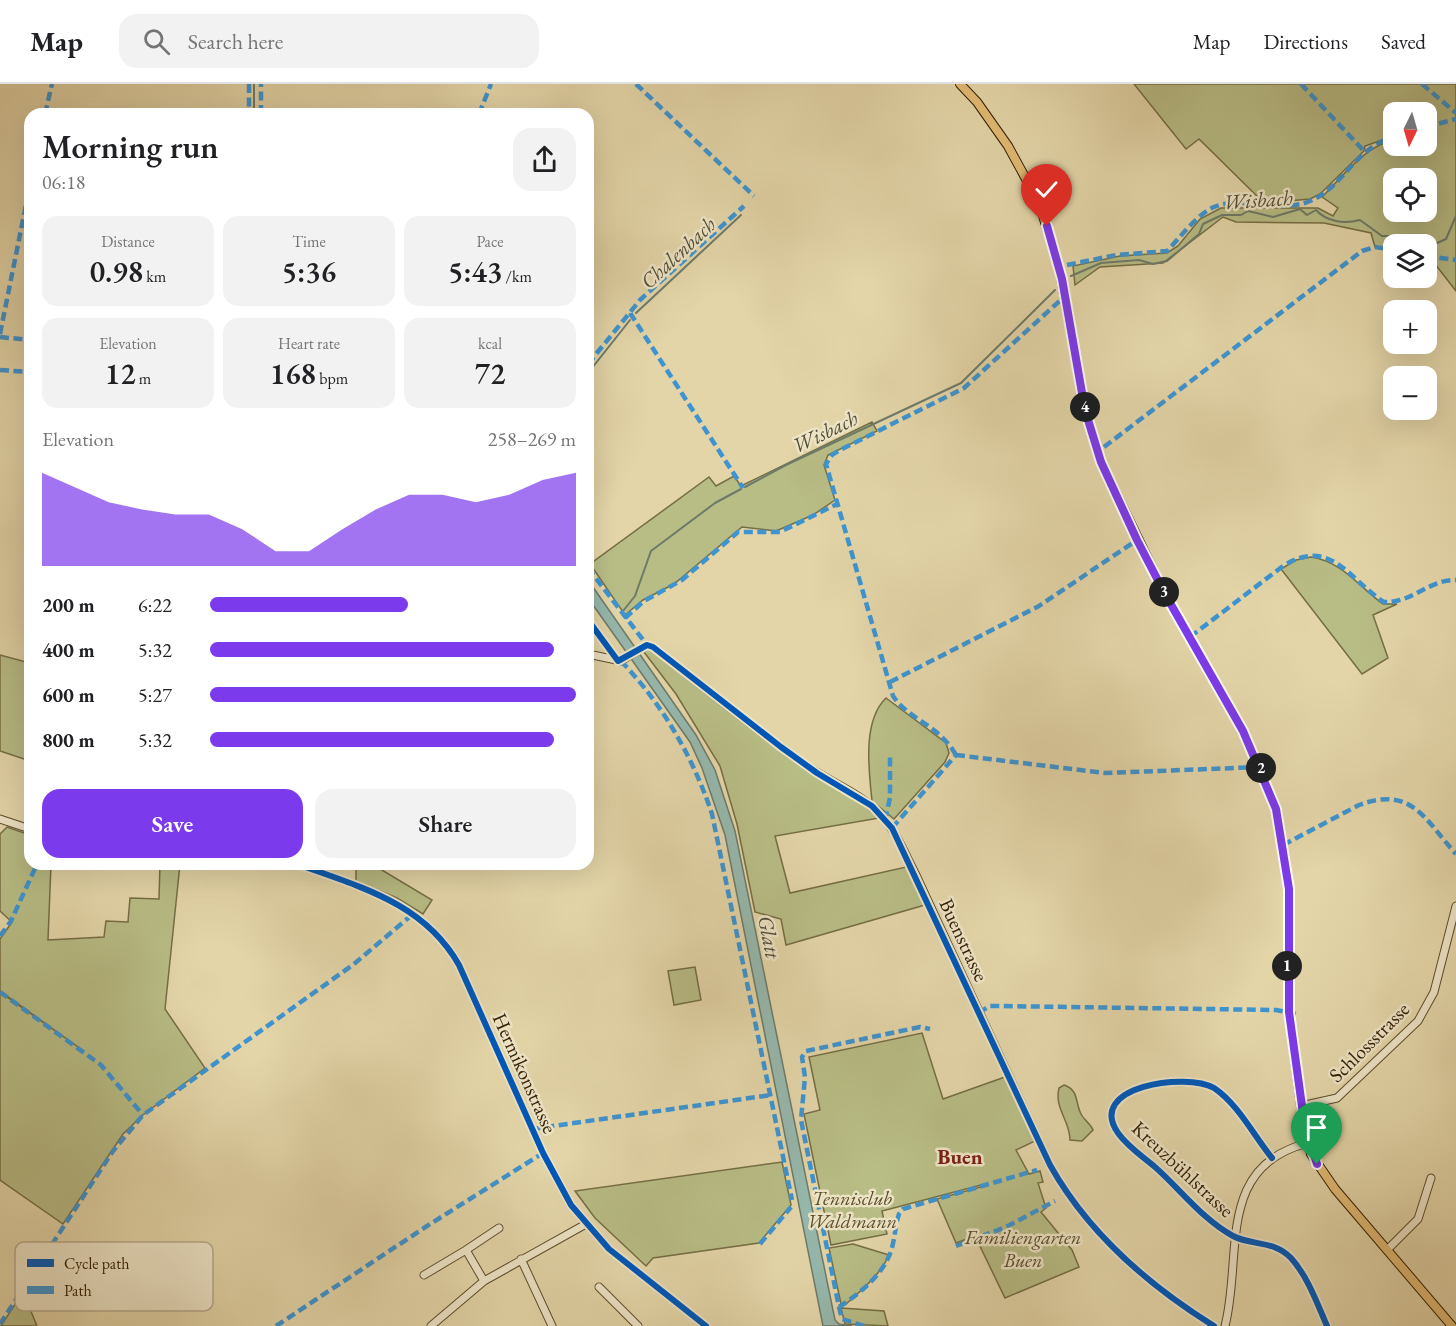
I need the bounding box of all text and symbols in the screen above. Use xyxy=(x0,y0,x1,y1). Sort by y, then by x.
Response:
search box xyxy=(119,14,539,68)
text: Map xyxy=(30,23,83,59)
icon: search xyxy=(140,25,173,58)
text: Search here xyxy=(188,27,283,56)
text: Map xyxy=(1193,28,1230,55)
text: Directions xyxy=(1263,28,1348,55)
text: Saved xyxy=(1381,28,1426,55)
north arrow xyxy=(1383,102,1437,156)
map controls xyxy=(1383,102,1437,420)
text: Morning run xyxy=(42,125,219,168)
button: share xyxy=(513,128,576,191)
pin xyxy=(1021,164,1072,226)
button: locate xyxy=(1383,168,1437,222)
text: 06:18 xyxy=(42,169,85,195)
icon: check xyxy=(1030,173,1063,206)
water label: Wisbach xyxy=(1222,184,1294,215)
water label: Chalenbach xyxy=(634,211,721,294)
text: Distance xyxy=(101,231,155,252)
text: Time xyxy=(292,231,326,252)
text: Pace xyxy=(477,231,503,252)
button: layers xyxy=(1383,234,1437,288)
text: 0.98 xyxy=(90,252,143,291)
text: 5:36 xyxy=(282,252,336,291)
text: 5:43 xyxy=(448,252,502,291)
text: km xyxy=(143,266,166,287)
text: /km xyxy=(502,266,532,287)
button: + xyxy=(1383,300,1437,354)
text: Elevation xyxy=(99,333,157,354)
text: Heart rate xyxy=(278,333,340,354)
text: kcal xyxy=(478,333,502,354)
text: 12 xyxy=(105,354,136,393)
text: 168 xyxy=(270,354,316,393)
text: 72 xyxy=(475,354,505,393)
button: − xyxy=(1383,366,1437,420)
text: m xyxy=(136,368,151,389)
text: bpm xyxy=(316,368,348,389)
pin: 4 xyxy=(1070,392,1100,422)
text: 4 xyxy=(1081,396,1089,417)
water label: Wisbach xyxy=(788,404,862,459)
text: Elevation xyxy=(42,426,114,452)
text: 258–269 m xyxy=(488,426,576,452)
pin: 3 xyxy=(1149,577,1179,607)
text: 3 xyxy=(1160,581,1168,602)
text: 200 m xyxy=(42,592,95,618)
text: 6:22 xyxy=(138,592,172,618)
text: 400 m xyxy=(42,637,95,663)
text: 5:32 xyxy=(138,637,172,663)
text: 600 m xyxy=(42,682,95,708)
text: 5:27 xyxy=(138,682,172,708)
text: 800 m xyxy=(42,727,95,753)
text: 5:32 xyxy=(138,727,172,753)
pin: 2 xyxy=(1246,753,1276,783)
text: 2 xyxy=(1257,757,1265,778)
button: Save xyxy=(42,789,303,858)
button: Share xyxy=(315,789,576,858)
street label: Buenstrasse xyxy=(933,894,995,986)
water label: Glatt xyxy=(752,913,787,961)
pin: 1 xyxy=(1272,951,1302,981)
text: 1 xyxy=(1283,955,1291,976)
street label: Schlossstrasse xyxy=(1323,996,1415,1088)
street label: Hermikonstrasse xyxy=(487,1009,563,1137)
pin xyxy=(1291,1102,1342,1164)
icon: arrive xyxy=(1300,1111,1333,1144)
street label: Kreuzbühlstrasse xyxy=(1127,1115,1240,1223)
district label: Buen xyxy=(937,1143,983,1170)
park label: Tennisclub Waldmann xyxy=(807,1185,897,1234)
park label: Familiengarten Buen xyxy=(964,1224,1081,1273)
legend xyxy=(15,1242,213,1311)
text: Cycle path xyxy=(64,1253,129,1274)
text: Path xyxy=(64,1280,92,1301)

